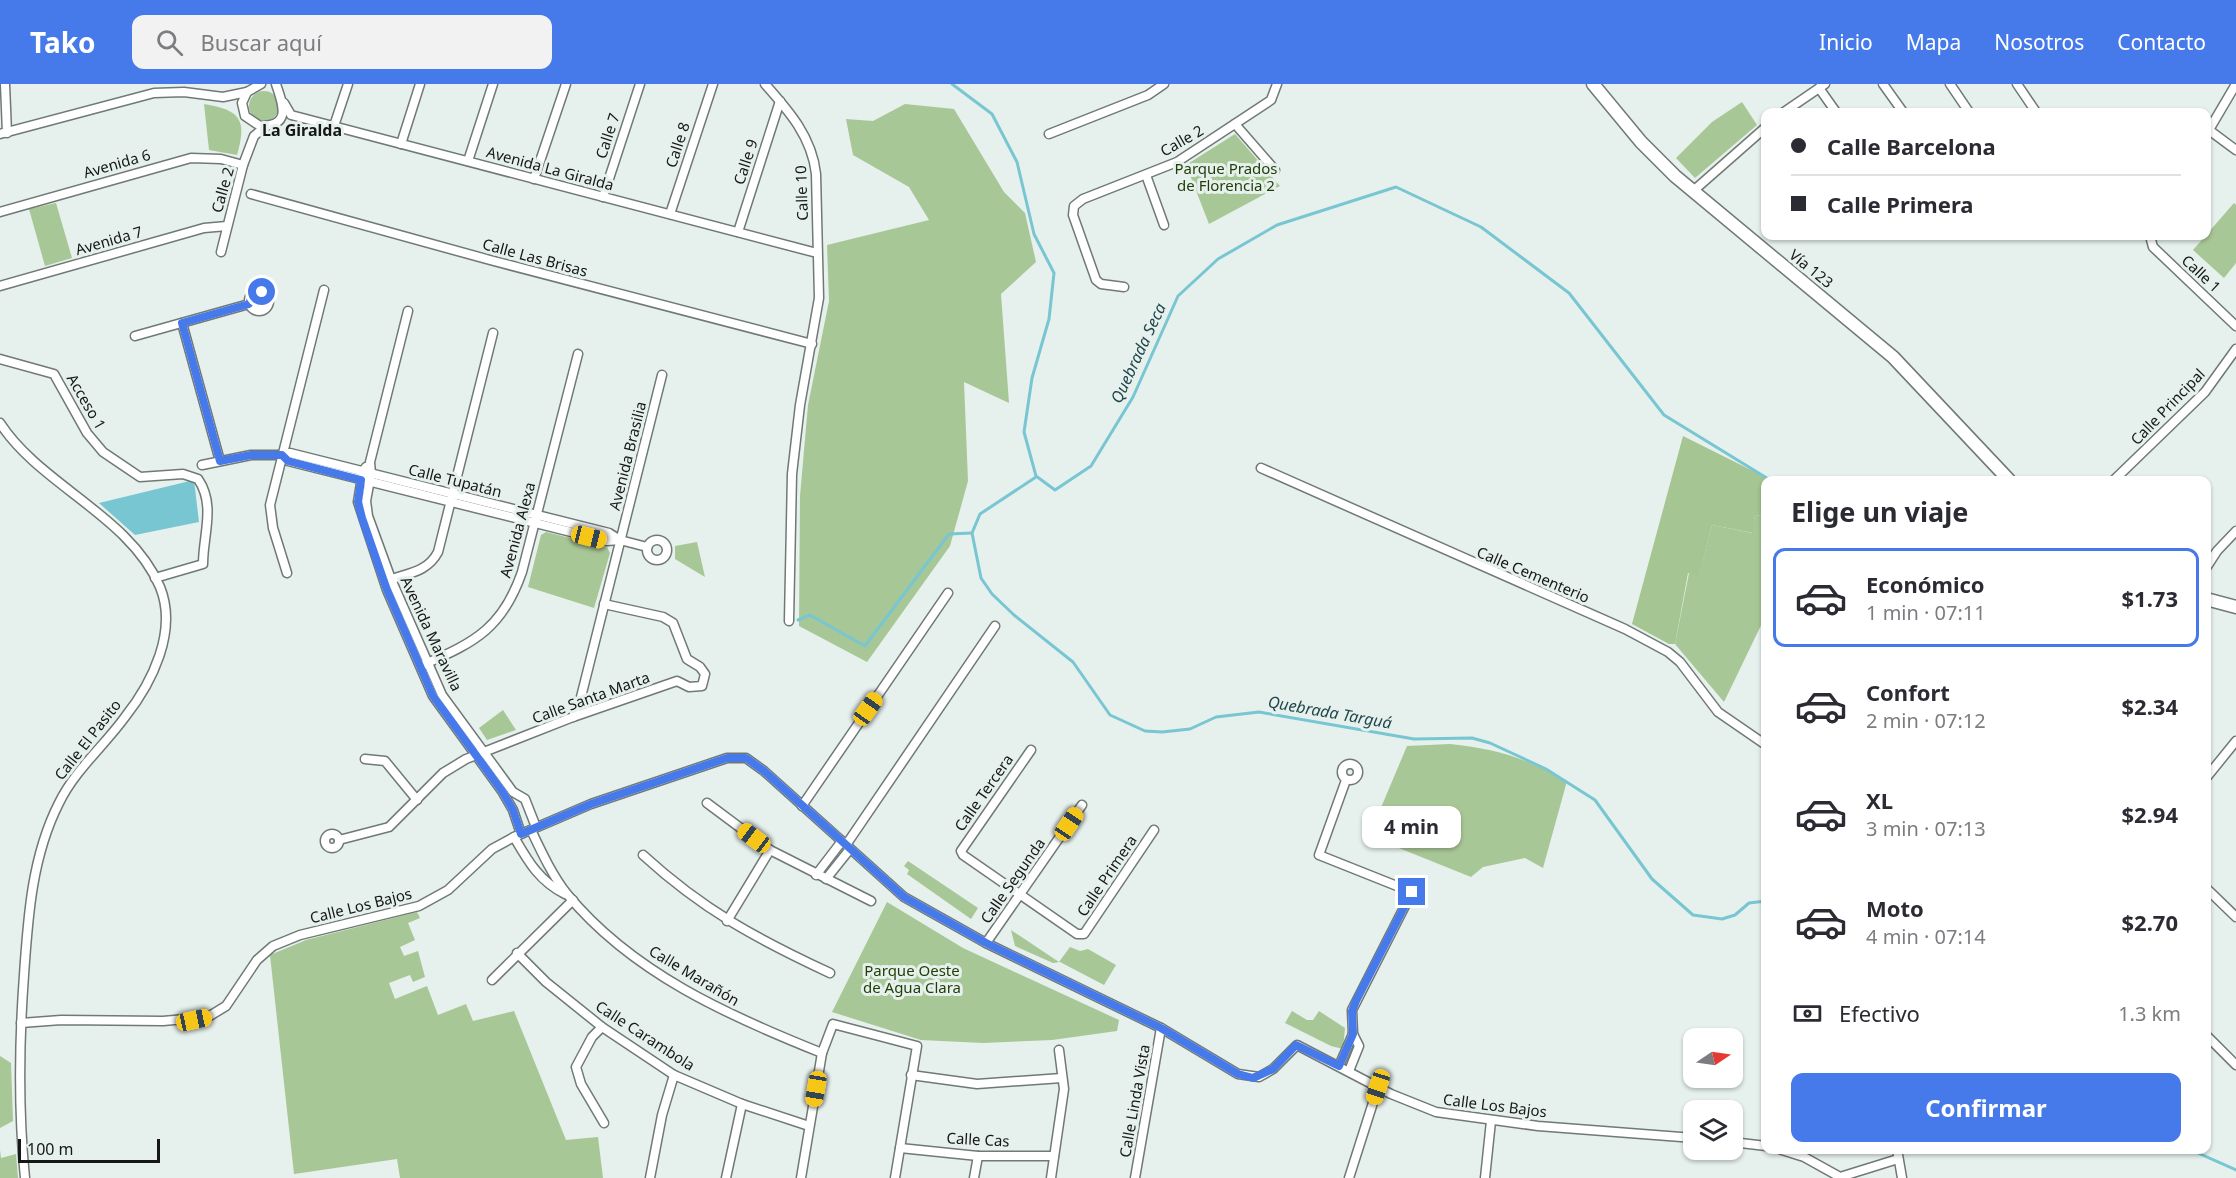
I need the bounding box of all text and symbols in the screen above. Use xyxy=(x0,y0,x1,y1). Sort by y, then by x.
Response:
search box xyxy=(132,15,552,69)
text: Tako xyxy=(30,23,96,61)
icon: search xyxy=(153,26,186,59)
text: Buscar aquí xyxy=(201,27,322,57)
text: Inicio xyxy=(1819,28,1873,56)
text: Mapa xyxy=(1906,28,1961,56)
text: Nosotros xyxy=(1994,28,2084,56)
text: Contacto xyxy=(2117,28,2206,56)
street label: Calle 7 xyxy=(590,110,624,161)
district label: La Giralda xyxy=(262,119,342,141)
street label: Calle 8 xyxy=(660,119,694,170)
street label: Calle 2 xyxy=(1156,120,1207,160)
text: Calle Barcelona xyxy=(1827,131,1996,161)
street label: Calle 9 xyxy=(728,136,762,187)
street label: Avenida La Giralda xyxy=(484,141,616,195)
street label: Avenida 6 xyxy=(81,144,153,182)
park label: Parque Prados de Florencia 2 xyxy=(1174,158,1278,195)
street label: Calle 2 xyxy=(206,165,238,215)
street label: Calle 10 xyxy=(790,165,812,221)
text: Calle Primera xyxy=(1827,189,1974,219)
street label: Avenida 7 xyxy=(73,221,145,259)
street label: Calle Las Brisas xyxy=(481,233,590,281)
street label: Vía 123 xyxy=(1786,244,1838,292)
street label: Calle 1 xyxy=(2178,250,2226,296)
route start xyxy=(248,278,275,305)
water label: Quebrada Seca xyxy=(1105,299,1171,407)
street label: Calle Principal xyxy=(2126,364,2209,449)
street label: Acceso 1 xyxy=(63,370,111,433)
street label: Avenida Brasilia xyxy=(604,399,650,512)
street label: Calle Tupatán xyxy=(406,459,504,501)
street label: Avenida Alexa xyxy=(495,480,539,580)
text: Elige un viaje xyxy=(1791,493,1968,530)
car xyxy=(569,524,609,550)
street label: Calle Cementerio xyxy=(1474,541,1593,607)
text: Económico xyxy=(1866,569,1985,599)
icon: car xyxy=(1794,571,1848,625)
street label: Avenida Maravilla xyxy=(397,573,467,694)
text: $1.73 xyxy=(2121,583,2178,613)
text: 1 min · 07:11 xyxy=(1866,599,1986,626)
street label: Calle Santa Marta xyxy=(529,667,652,728)
text: Confort xyxy=(1866,677,1950,707)
icon: car xyxy=(1794,679,1848,733)
car xyxy=(850,689,886,729)
water label: Quebrada Targuá xyxy=(1266,690,1394,734)
text: $2.34 xyxy=(2121,691,2178,721)
street label: Calle El Pasito xyxy=(49,695,125,784)
text: 2 min · 07:12 xyxy=(1866,707,1986,734)
street label: Calle Tercera xyxy=(949,750,1017,835)
text: XL xyxy=(1866,785,1893,815)
icon: car xyxy=(1794,787,1848,841)
text: $2.94 xyxy=(2121,799,2178,829)
car xyxy=(1051,804,1087,844)
callout: 4 min xyxy=(1362,805,1462,847)
text: 4 min xyxy=(1384,813,1439,840)
text: 3 min · 07:13 xyxy=(1866,815,1986,842)
car xyxy=(734,820,774,856)
street label: Calle Primera xyxy=(1072,831,1141,920)
street label: Calle Segunda xyxy=(975,834,1049,927)
route end xyxy=(1398,878,1425,905)
street label: Calle Los Bajos xyxy=(308,883,414,927)
text: Moto xyxy=(1866,893,1924,923)
icon: car xyxy=(1794,895,1848,949)
text: $2.70 xyxy=(2121,907,2178,937)
text: 4 min · 07:14 xyxy=(1866,923,1986,950)
street label: Calle Marañón xyxy=(646,940,743,1010)
park label: Parque Oeste de Agua Clara xyxy=(863,960,961,997)
street label: Calle Carambola xyxy=(592,996,699,1075)
icon: cash xyxy=(1791,997,1824,1030)
text: Efectivo xyxy=(1839,998,1920,1028)
text: 1.3 km xyxy=(2118,1000,2181,1027)
car xyxy=(175,1007,213,1033)
north arrow xyxy=(1683,1028,1743,1088)
map controls xyxy=(1683,1028,1743,1160)
street label: Calle Linda Vista xyxy=(1114,1043,1154,1159)
car xyxy=(1364,1067,1392,1107)
car xyxy=(804,1070,828,1108)
button: Confirmar xyxy=(1791,1073,2181,1142)
street label: Calle Los Bajos xyxy=(1442,1089,1548,1121)
button: layers xyxy=(1683,1100,1743,1160)
street label: Calle Cas xyxy=(946,1127,1010,1151)
scale bar xyxy=(18,1136,160,1164)
text: 100 m xyxy=(27,1138,74,1160)

